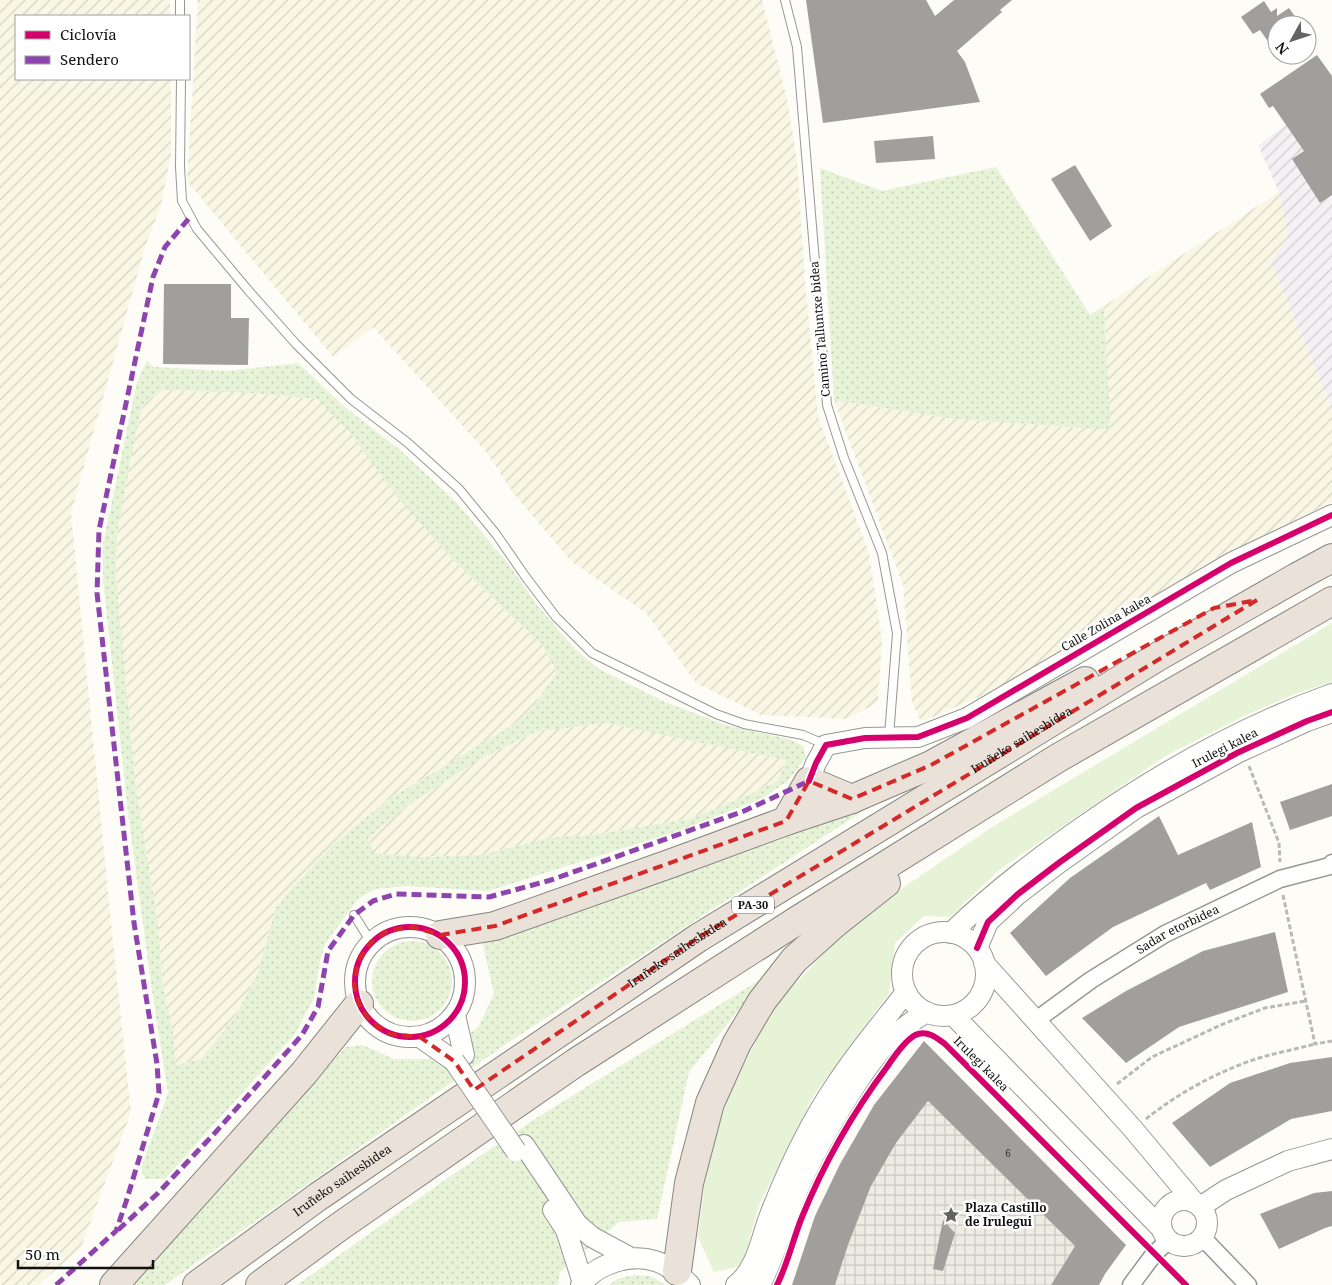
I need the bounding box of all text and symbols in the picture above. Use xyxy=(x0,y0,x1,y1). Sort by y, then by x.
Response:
legend xyxy=(15,15,190,80)
north arrow xyxy=(1267,15,1317,65)
text: Ciclovía xyxy=(60,24,117,44)
text: N xyxy=(1271,38,1292,59)
text: Sendero xyxy=(60,49,119,69)
street label: Camino Talluntxe bidea xyxy=(805,260,834,398)
street label: Calle Zolina kalea xyxy=(1058,590,1154,655)
street label: Iruñeko saihesbidea xyxy=(968,702,1076,777)
street label: Irulegi kalea xyxy=(1189,724,1261,771)
road number: PA-30 xyxy=(732,896,774,914)
street label: Sadar etorbidea xyxy=(1133,900,1222,958)
street label: Iruñeko saihesbidea xyxy=(624,913,730,992)
street label: Irulegi kalea xyxy=(950,1032,1013,1095)
street label: Iruñeko saihesbidea xyxy=(289,1140,395,1220)
house number: 6 xyxy=(1005,1146,1011,1160)
place label: Plaza Castillo de Irulegui xyxy=(965,1199,1047,1230)
place icon: Plaza Castillo de Irulegui xyxy=(941,1205,961,1225)
scale bar xyxy=(18,1238,152,1270)
text: 50 m xyxy=(25,1244,60,1264)

